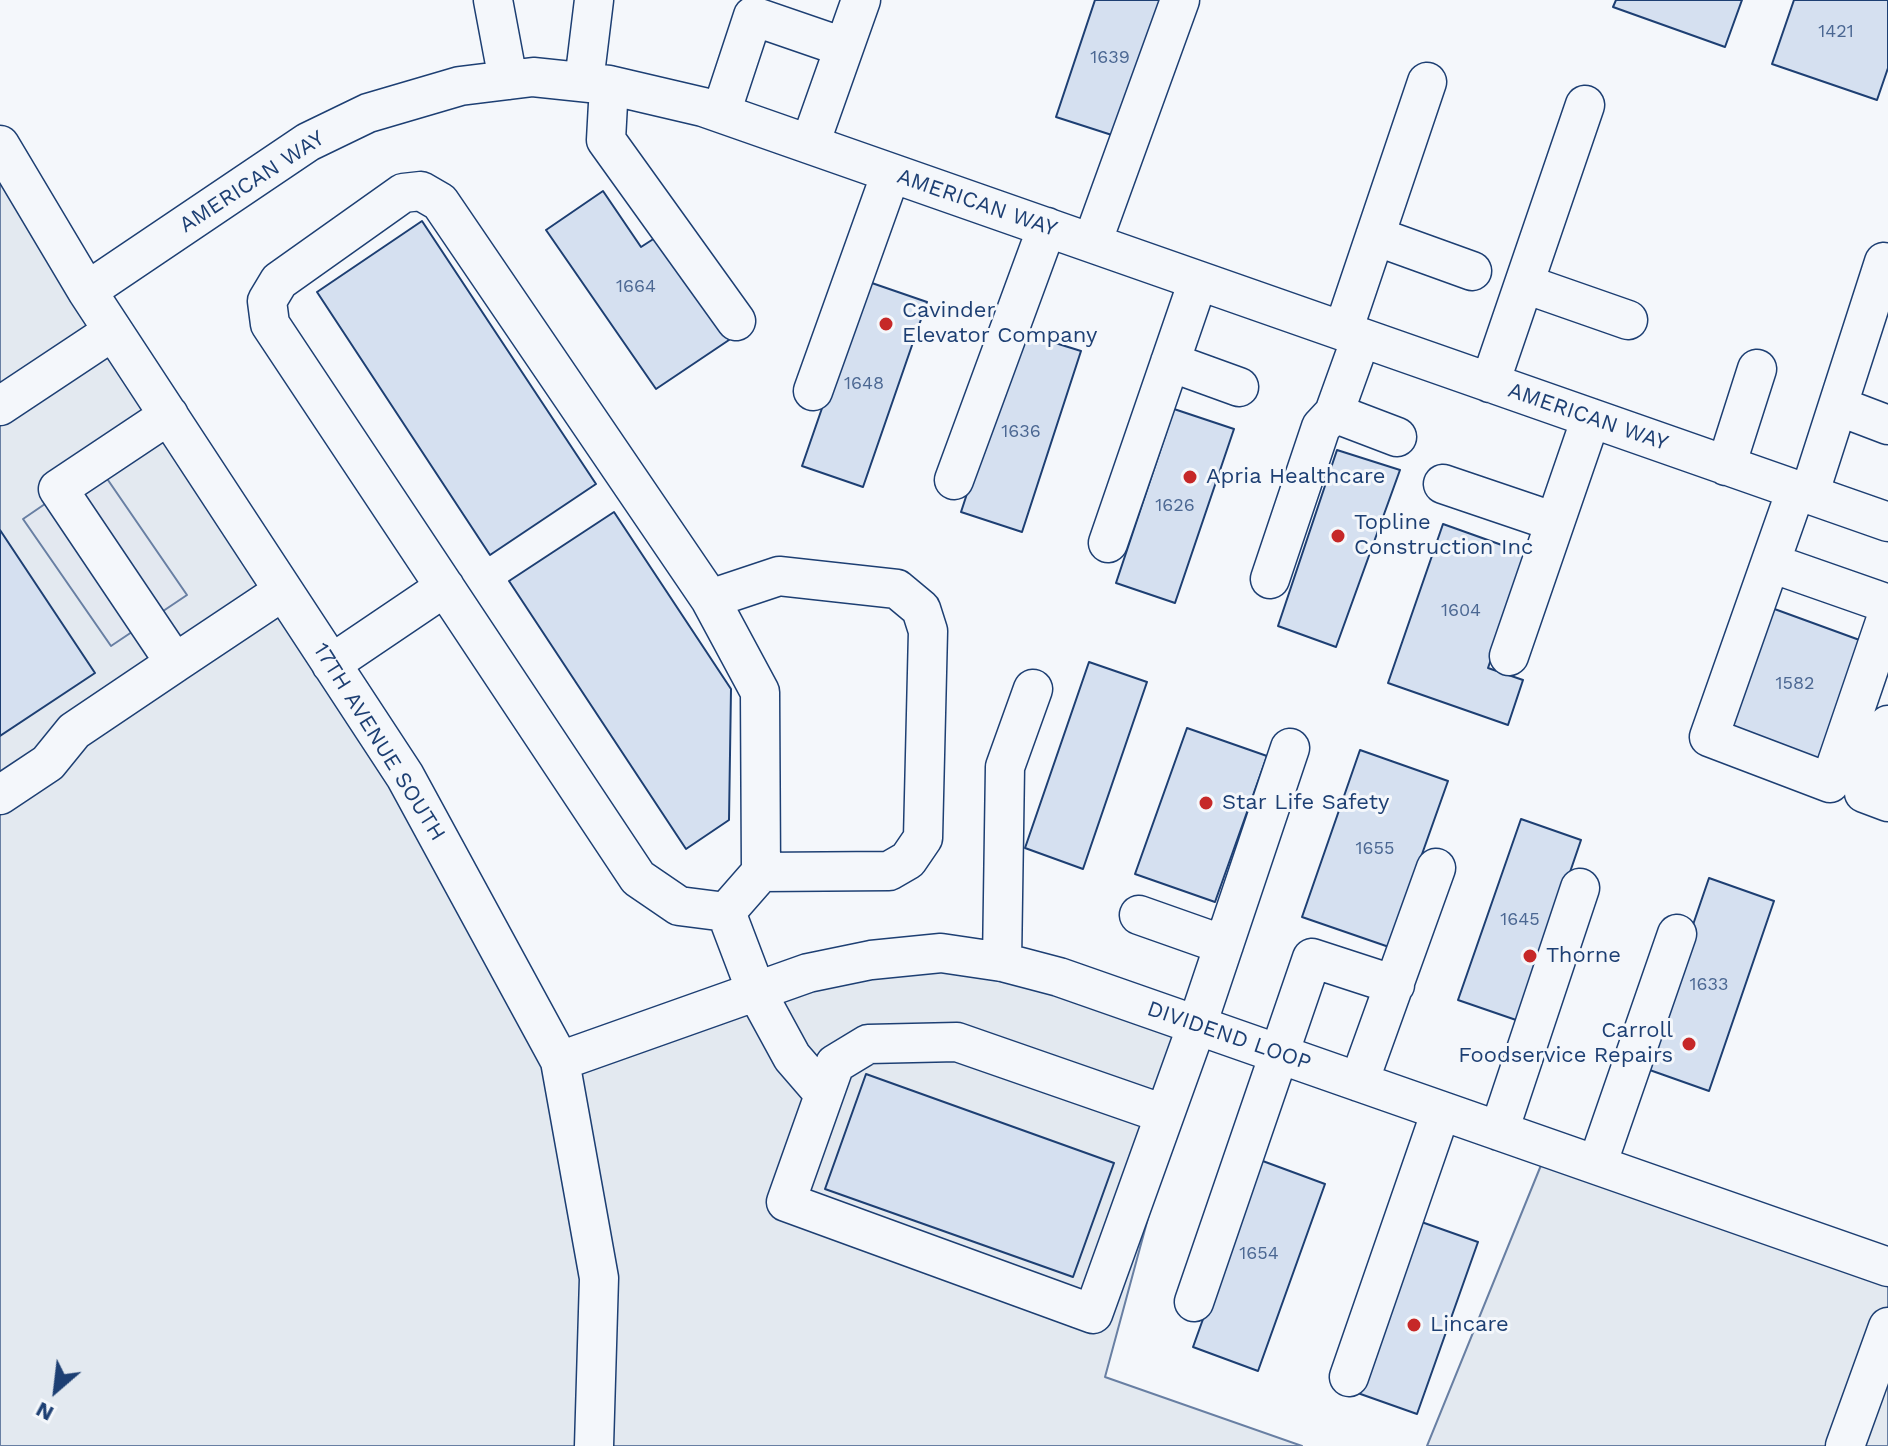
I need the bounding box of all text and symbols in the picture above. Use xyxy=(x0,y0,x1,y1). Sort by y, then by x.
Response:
house number: 1421 xyxy=(1818,21,1854,43)
house number: 1639 xyxy=(1090,47,1130,69)
street label: AMERICAN WAY xyxy=(174,125,330,239)
street label: AMERICAN WAY xyxy=(893,163,1061,243)
house number: 1664 xyxy=(616,276,656,298)
place label: Cavinder Elevator Company xyxy=(902,298,1097,350)
marker: Cavinder Elevator Company xyxy=(877,315,895,333)
house number: 1648 xyxy=(844,373,884,395)
street label: AMERICAN WAY xyxy=(1504,377,1672,457)
house number: 1636 xyxy=(1001,421,1041,443)
place label: Apria Healthcare xyxy=(1206,464,1385,490)
marker: Apria Healthcare xyxy=(1181,468,1199,486)
house number: 1626 xyxy=(1155,495,1195,517)
place label: Topline Construction Inc xyxy=(1354,510,1533,562)
marker: Topline Construction Inc xyxy=(1329,527,1347,545)
house number: 1604 xyxy=(1441,600,1481,622)
street label: 17TH AVENUE SOUTH xyxy=(307,638,451,846)
house number: 1582 xyxy=(1775,673,1815,695)
place label: Star Life Safety xyxy=(1222,790,1389,816)
marker: Star Life Safety xyxy=(1197,794,1215,812)
house number: 1655 xyxy=(1356,838,1394,860)
house number: 1645 xyxy=(1500,909,1540,931)
place label: Thorne xyxy=(1546,943,1621,969)
marker: Thorne xyxy=(1521,947,1539,965)
house number: 1633 xyxy=(1690,974,1728,996)
street label: DIVIDEND LOOP xyxy=(1144,996,1314,1076)
place label: Carroll Foodservice Repairs xyxy=(1458,1018,1673,1070)
marker: Carroll Foodservice Repairs xyxy=(1680,1035,1698,1053)
house number: 1654 xyxy=(1239,1243,1279,1265)
place label: Lincare xyxy=(1430,1312,1509,1338)
marker: Lincare xyxy=(1405,1316,1423,1334)
north arrow xyxy=(16,1350,96,1430)
text: N xyxy=(31,1397,58,1426)

